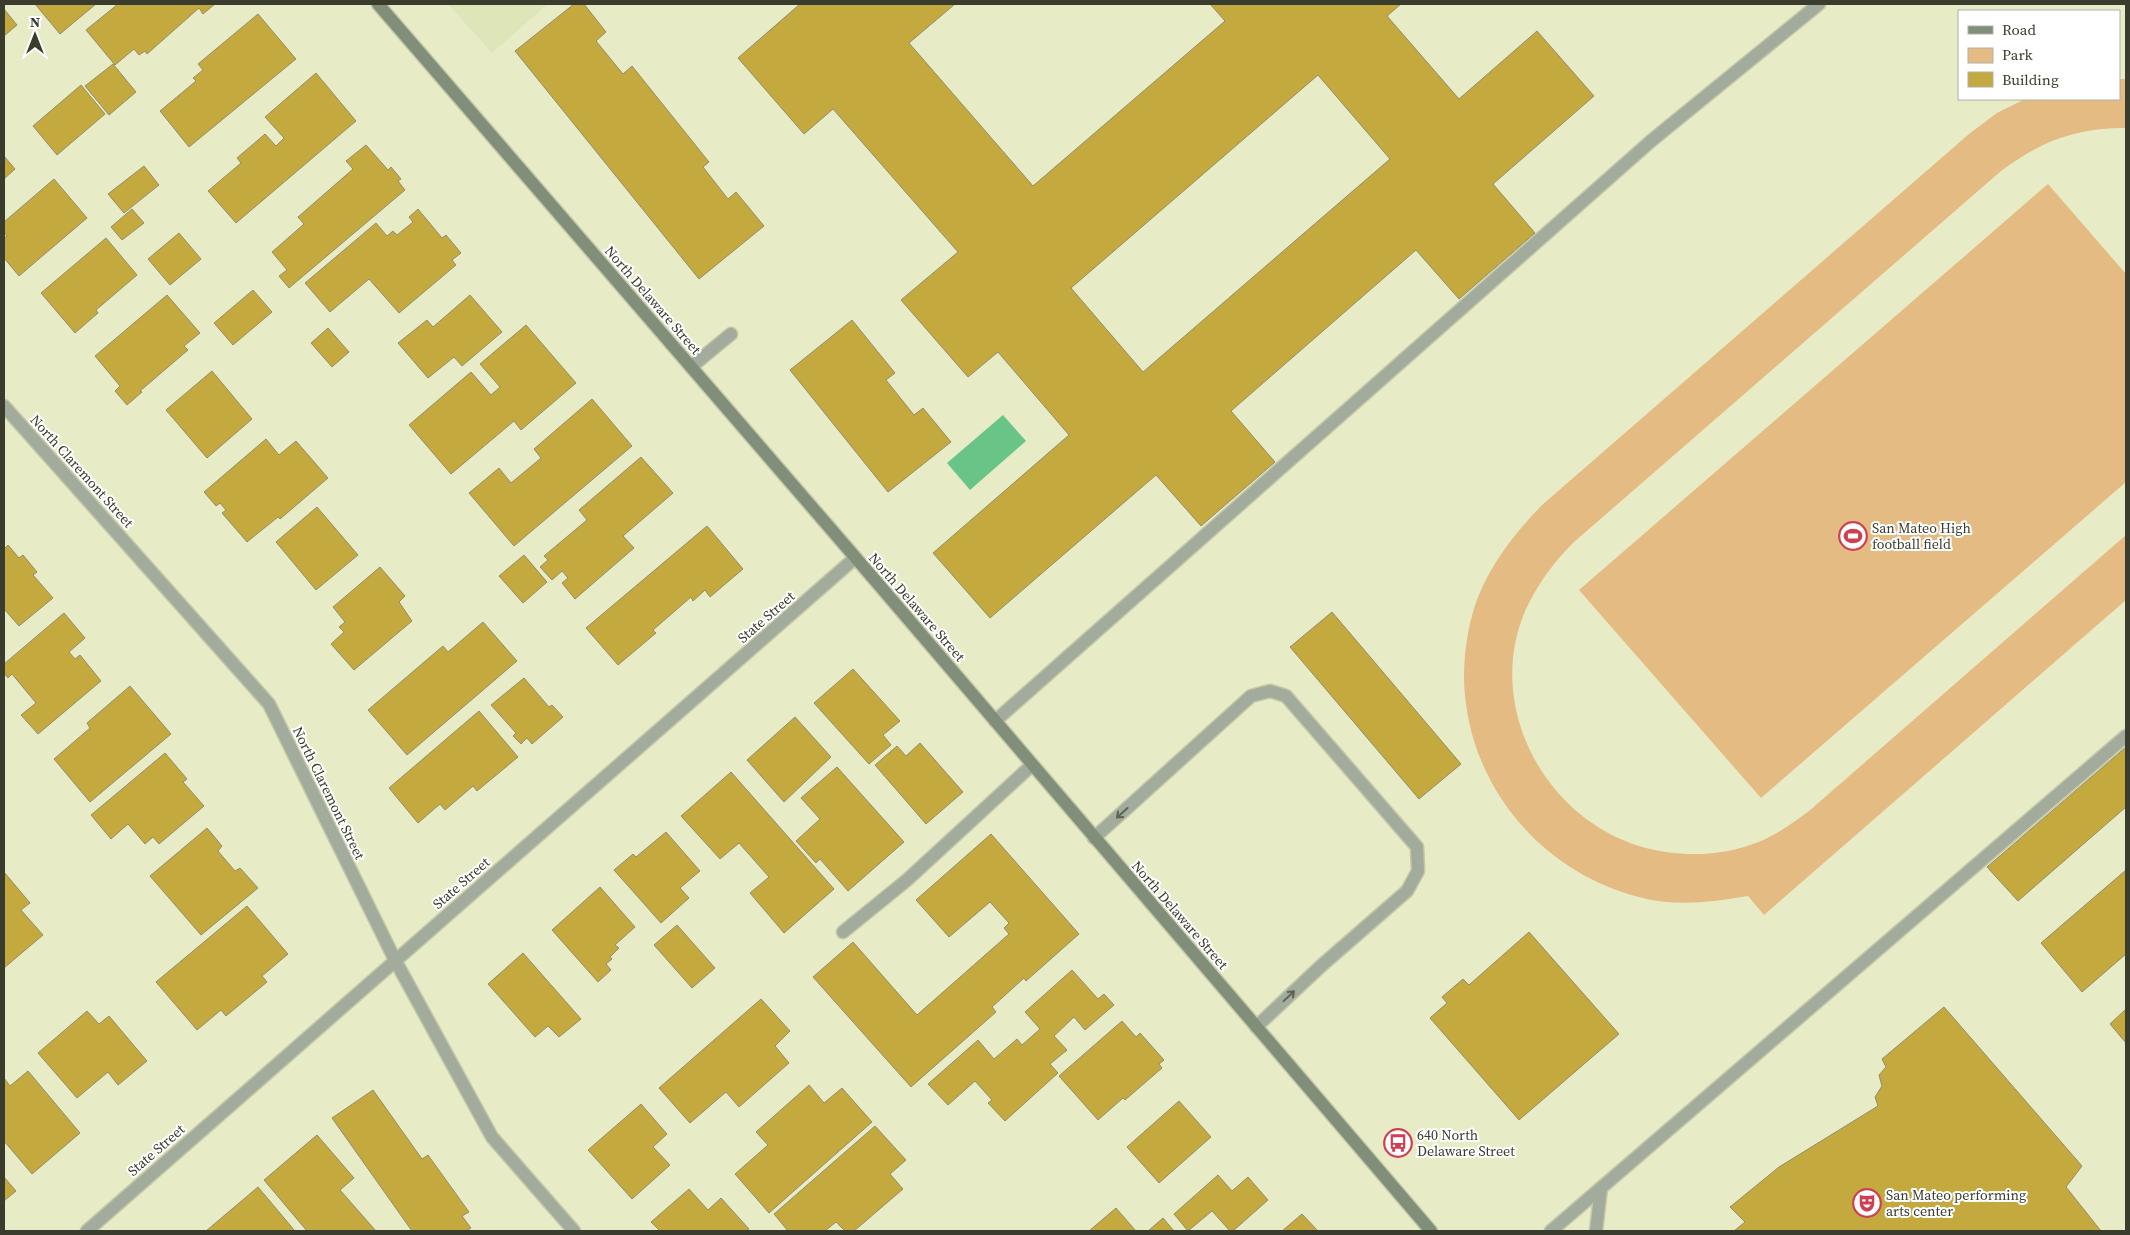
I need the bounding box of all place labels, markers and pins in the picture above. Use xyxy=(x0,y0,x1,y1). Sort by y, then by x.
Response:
place label: San Mateo High football field xyxy=(1872,518,1971,554)
sports icon: San Mateo High football field xyxy=(1838,521,1868,551)
place label: 640 North Delaware Street xyxy=(1417,1125,1515,1161)
bus stop icon: 640 North Delaware Street xyxy=(1383,1128,1413,1158)
place label: San Mateo performing arts center xyxy=(1886,1185,2026,1221)
theatre icon: San Mateo performing arts center xyxy=(1852,1188,1882,1218)

